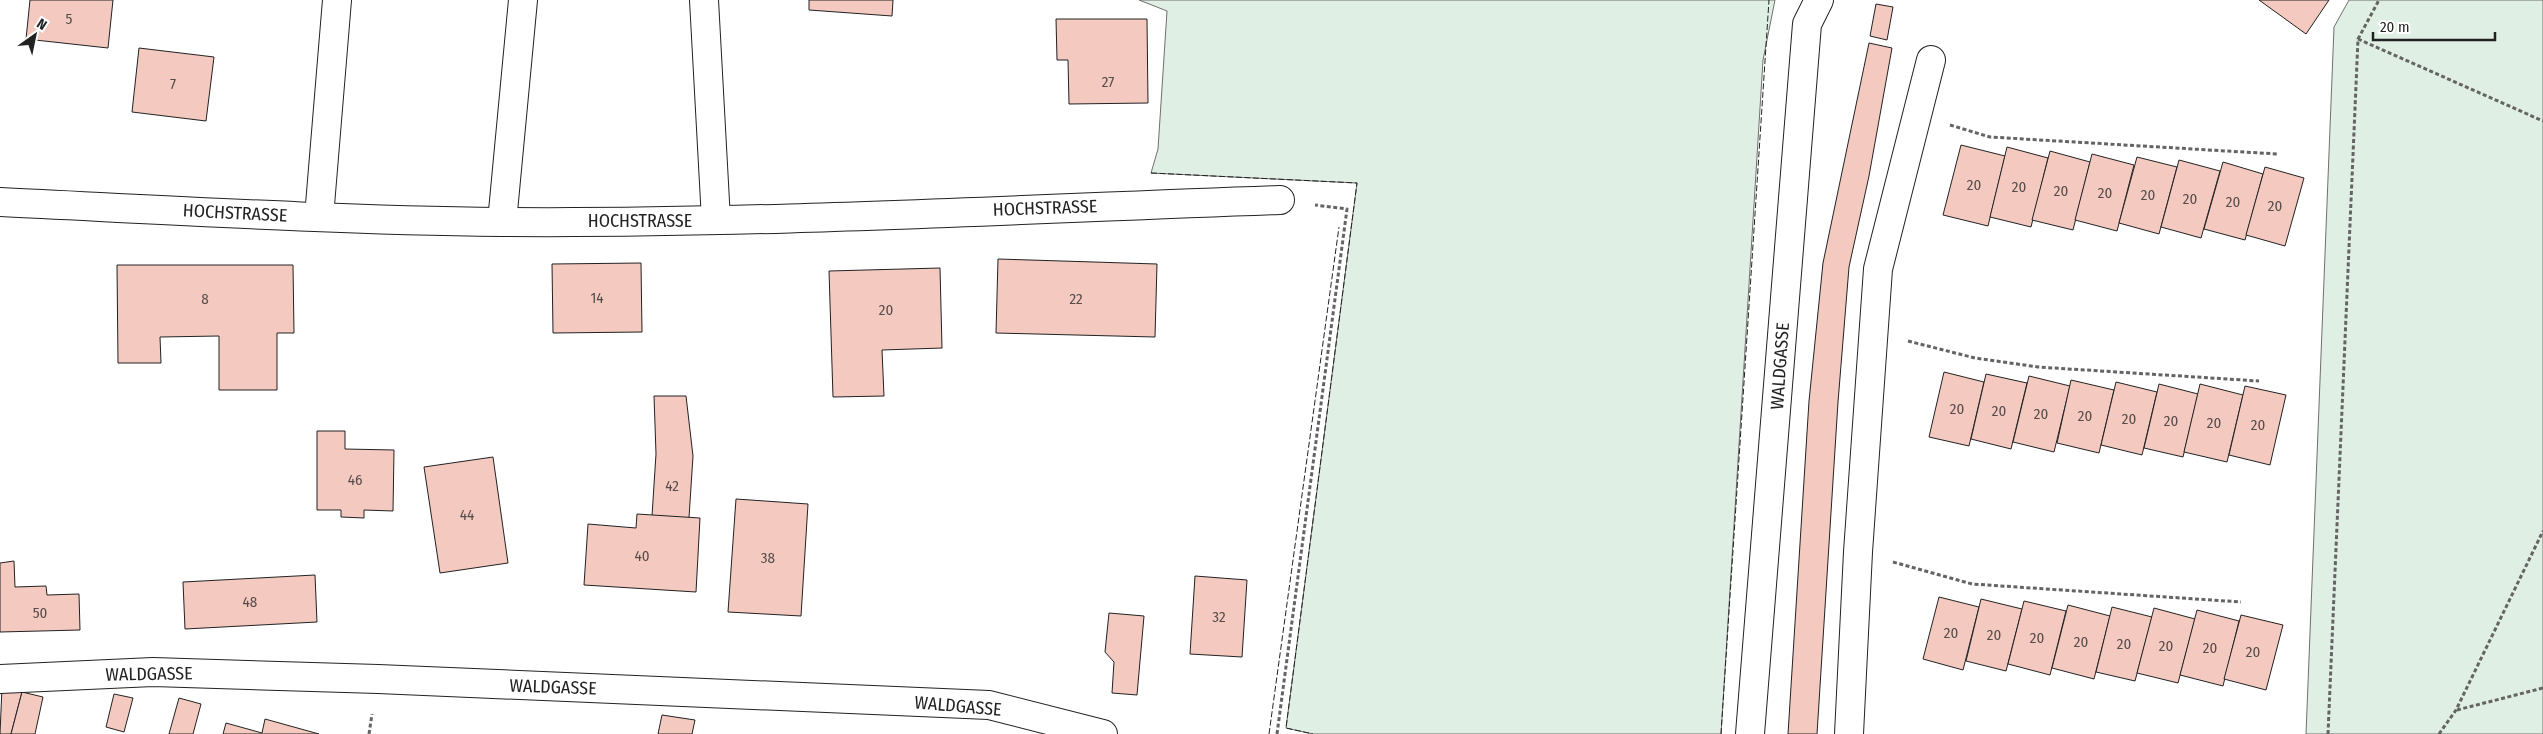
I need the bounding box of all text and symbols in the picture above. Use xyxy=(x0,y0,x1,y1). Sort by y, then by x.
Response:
north arrow xyxy=(10,10,60,60)
house number: 5 xyxy=(66,10,73,28)
scale bar xyxy=(2373,10,2496,42)
text: N xyxy=(34,15,50,34)
text: 20 m xyxy=(2380,18,2410,36)
house number: 27 xyxy=(1102,73,1114,91)
house number: 7 xyxy=(170,75,176,93)
house number: 20 xyxy=(1967,176,1981,194)
house number: 20 xyxy=(2012,178,2026,196)
house number: 20 xyxy=(2054,182,2068,200)
house number: 20 xyxy=(2098,184,2112,202)
house number: 20 xyxy=(2141,186,2155,204)
house number: 20 xyxy=(2183,190,2197,208)
house number: 20 xyxy=(2226,193,2240,211)
street label: HOCHSTRASSE xyxy=(992,195,1098,221)
house number: 20 xyxy=(2268,197,2282,215)
street label: HOCHSTRASSE xyxy=(182,199,288,227)
street label: HOCHSTRASSE xyxy=(588,210,692,232)
house number: 14 xyxy=(590,289,604,307)
house number: 8 xyxy=(201,290,209,308)
house number: 22 xyxy=(1069,290,1083,308)
house number: 20 xyxy=(879,301,893,319)
street label: WALDGASSE xyxy=(1766,322,1794,410)
house number: 20 xyxy=(1950,400,1964,418)
house number: 20 xyxy=(1992,402,2006,420)
house number: 20 xyxy=(2034,405,2048,423)
house number: 20 xyxy=(2078,407,2092,425)
house number: 20 xyxy=(2122,410,2136,428)
house number: 20 xyxy=(2164,412,2178,430)
house number: 20 xyxy=(2207,414,2221,432)
house number: 20 xyxy=(2251,416,2265,434)
house number: 46 xyxy=(348,471,362,489)
house number: 42 xyxy=(665,477,679,495)
house number: 44 xyxy=(460,506,474,524)
house number: 40 xyxy=(634,547,650,565)
house number: 38 xyxy=(761,549,775,567)
house number: 48 xyxy=(243,593,257,611)
house number: 50 xyxy=(33,604,47,622)
house number: 32 xyxy=(1212,608,1226,626)
house number: 20 xyxy=(1944,624,1958,642)
house number: 20 xyxy=(1987,626,2001,644)
house number: 20 xyxy=(2030,629,2044,647)
house number: 20 xyxy=(2074,633,2088,651)
house number: 20 xyxy=(2117,635,2131,653)
house number: 20 xyxy=(2159,637,2173,655)
house number: 20 xyxy=(2203,639,2217,657)
house number: 20 xyxy=(2246,643,2260,661)
street label: WALDGASSE xyxy=(105,662,193,686)
street label: WALDGASSE xyxy=(509,674,597,700)
street label: WALDGASSE xyxy=(914,691,1002,721)

